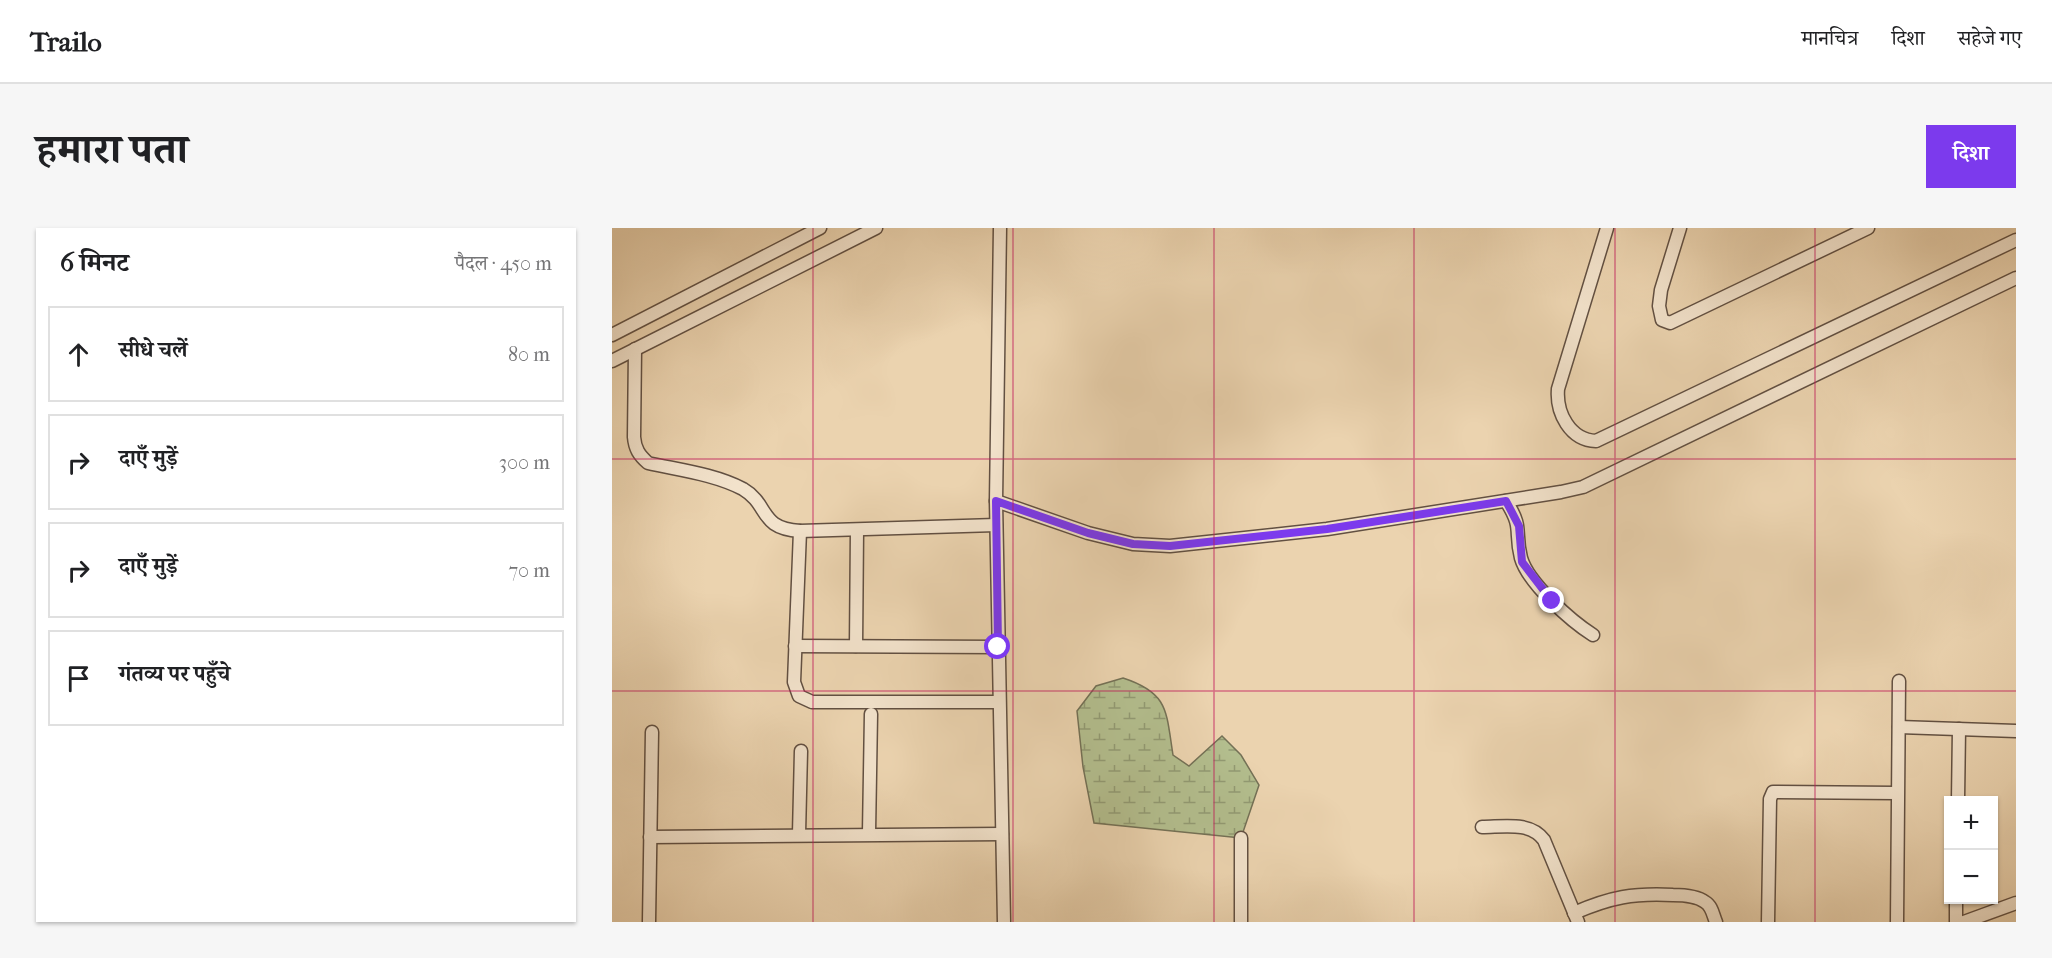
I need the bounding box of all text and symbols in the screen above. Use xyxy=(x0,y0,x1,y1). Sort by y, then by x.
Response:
text: Trailo xyxy=(30,25,102,58)
text: मानचित्र xyxy=(1801,26,1858,50)
text: दिशा xyxy=(1891,26,1925,50)
text: सहेजे गए xyxy=(1958,26,2022,50)
text: हमारा पता xyxy=(36,125,188,174)
button: दिशा xyxy=(1926,125,2016,188)
text: 6 मिनट xyxy=(60,247,129,278)
text: पैदल · 450 m xyxy=(455,252,552,275)
text: सीधे चलें xyxy=(119,337,188,363)
icon: ahead xyxy=(62,338,95,371)
text: 80 m xyxy=(508,343,550,366)
text: दाएँ मुड़ें xyxy=(119,445,178,471)
icon: right xyxy=(62,446,95,479)
text: 300 m xyxy=(499,451,550,474)
text: दाएँ मुड़ें xyxy=(119,553,178,579)
icon: right xyxy=(62,554,95,587)
text: 70 m xyxy=(508,559,550,582)
route end xyxy=(1538,587,1564,613)
route start xyxy=(984,633,1010,659)
text: गंतव्य पर पहुँचे xyxy=(119,661,230,687)
icon: arrive xyxy=(62,662,95,695)
map controls xyxy=(1944,796,1998,904)
button: + xyxy=(1944,796,1998,850)
button: − xyxy=(1944,850,1998,904)

